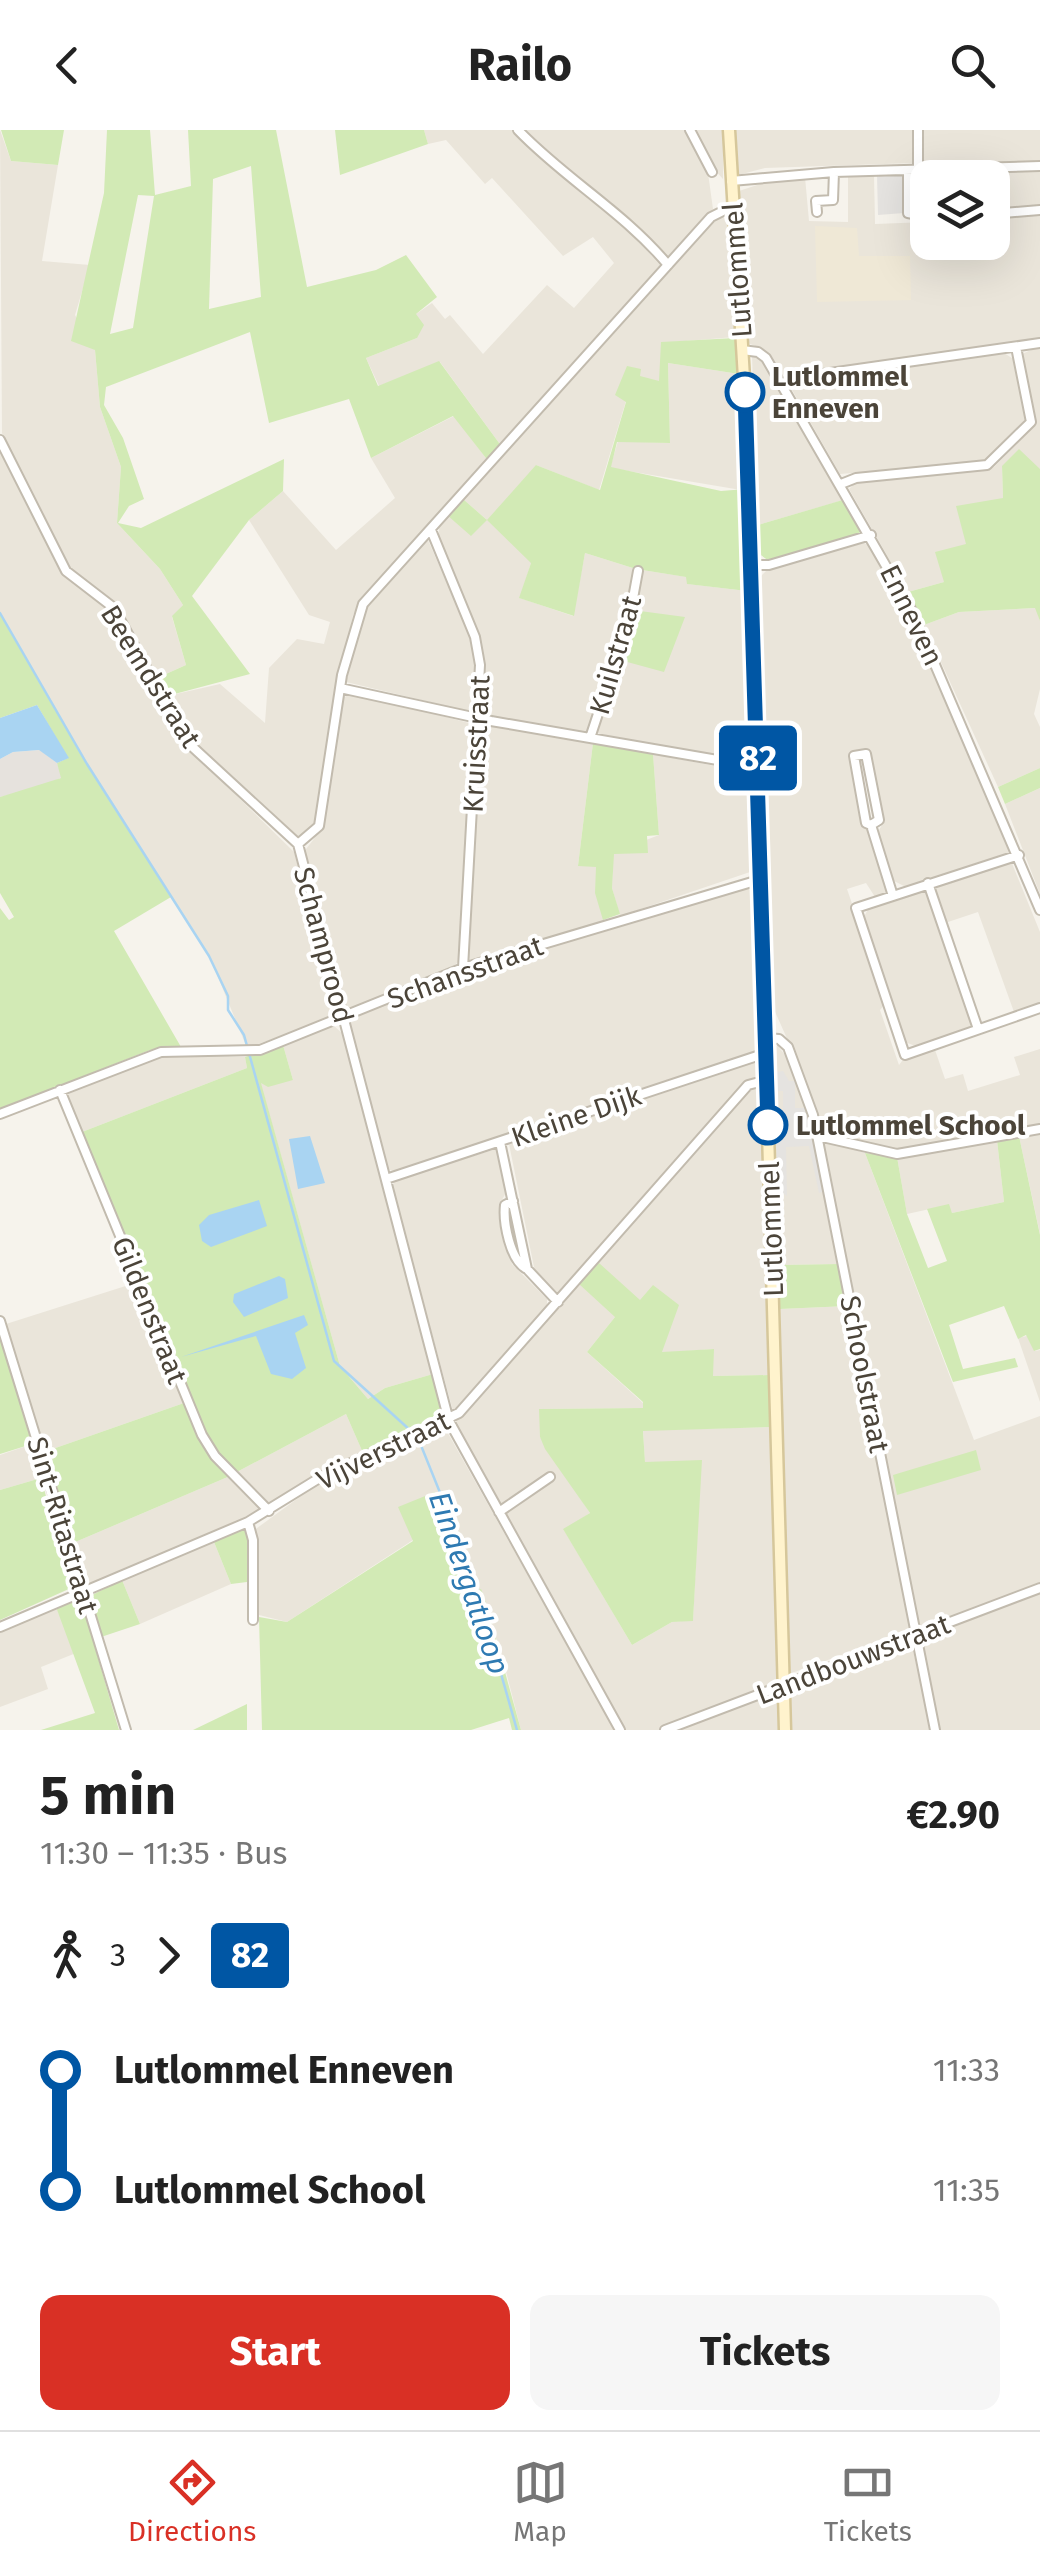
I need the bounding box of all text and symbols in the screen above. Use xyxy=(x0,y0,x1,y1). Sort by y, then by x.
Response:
icon: back xyxy=(40,38,95,93)
text: Railo xyxy=(468,38,572,92)
icon: search xyxy=(945,38,1000,93)
map controls xyxy=(910,160,1010,260)
button: layers xyxy=(910,160,1010,260)
street label: Lutlommel xyxy=(716,201,759,339)
place label: Lutlommel Enneven xyxy=(772,360,909,425)
marker: Lutlommel Enneven xyxy=(726,373,764,411)
street label: Enneven xyxy=(873,559,950,671)
street label: Kuilstraat xyxy=(583,591,648,718)
street label: Beemdstraat xyxy=(94,599,208,754)
street label: Kruisstraat xyxy=(456,674,497,814)
line badge: 82 xyxy=(713,726,803,790)
text: 82 xyxy=(739,737,777,779)
street label: Schamprood xyxy=(287,863,360,1027)
street label: Schansstraat xyxy=(383,929,548,1016)
street label: Kleine Dijk xyxy=(507,1079,646,1154)
marker: Lutlommel School xyxy=(749,1106,787,1144)
place label: Lutlommel School xyxy=(796,1109,1026,1142)
street label: Lutlommel xyxy=(753,1161,790,1297)
street label: Gildenstraat xyxy=(105,1232,194,1389)
street label: Schoolstraat xyxy=(833,1293,896,1456)
street label: Vijverstraat xyxy=(311,1404,456,1497)
street label: Sint-Ritastraat xyxy=(20,1433,105,1618)
water label: Eindergatloop xyxy=(421,1487,517,1679)
street label: Landbouwstraat xyxy=(752,1607,956,1712)
text: 5 min xyxy=(40,1763,176,1829)
text: €2.90 xyxy=(906,1792,1000,1838)
text: 11:30 – 11:35 · Bus xyxy=(40,1834,288,1872)
icon: walk xyxy=(40,1928,95,1983)
icon: forward xyxy=(141,1928,196,1983)
text: 82 xyxy=(231,1934,269,1976)
text: 3 xyxy=(110,1936,126,1974)
text: Lutlommel Enneven xyxy=(114,2047,454,2093)
text: 11:33 xyxy=(933,2051,1000,2089)
text: Lutlommel School xyxy=(114,2167,425,2213)
text: 11:35 xyxy=(933,2171,1000,2209)
button: Start xyxy=(40,2295,510,2410)
button: Tickets xyxy=(530,2295,1000,2410)
tab: Directions xyxy=(128,2455,256,2548)
tab: Map xyxy=(513,2455,568,2548)
tab: Tickets xyxy=(824,2455,912,2548)

